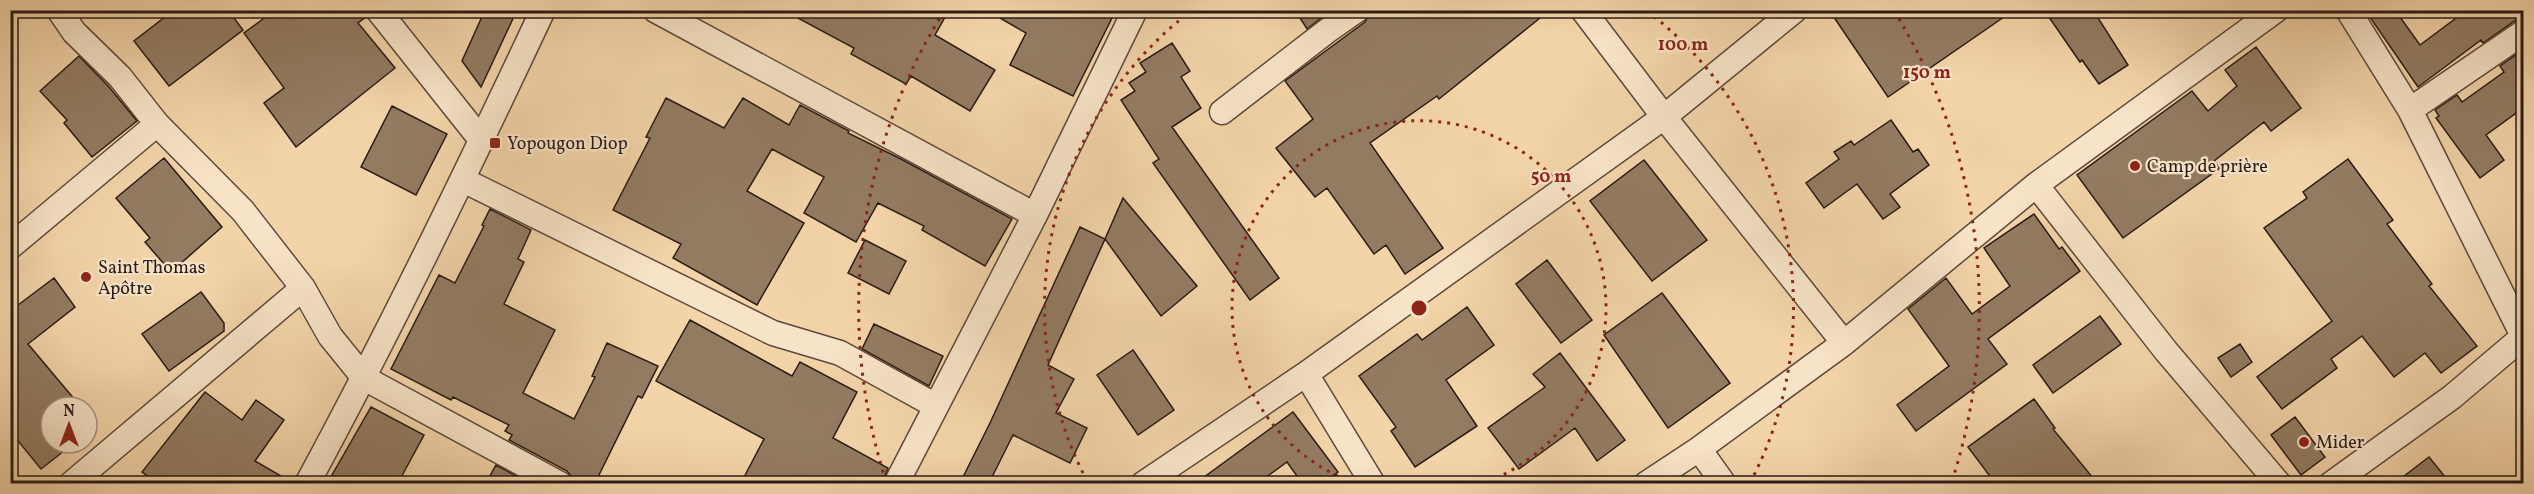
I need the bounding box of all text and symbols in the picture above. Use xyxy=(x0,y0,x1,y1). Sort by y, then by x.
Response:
text: 100 m xyxy=(1658,33,1708,58)
text: 150 m xyxy=(1903,61,1951,86)
place label: Yopougon Diop xyxy=(507,132,628,157)
marker: Yopougon Diop xyxy=(488,136,502,150)
place label: Camp de prière xyxy=(2147,155,2268,180)
marker: Camp de prière xyxy=(2128,159,2142,173)
text: 50 m xyxy=(1531,165,1571,190)
place label: Saint Thomas Apôtre xyxy=(98,256,206,302)
marker: Saint Thomas Apôtre xyxy=(79,270,93,284)
centre of rings xyxy=(1409,298,1429,318)
north arrow xyxy=(39,395,99,455)
text: N xyxy=(63,401,75,423)
place label: Mider xyxy=(2316,431,2365,456)
marker: Mider xyxy=(2297,435,2311,449)

